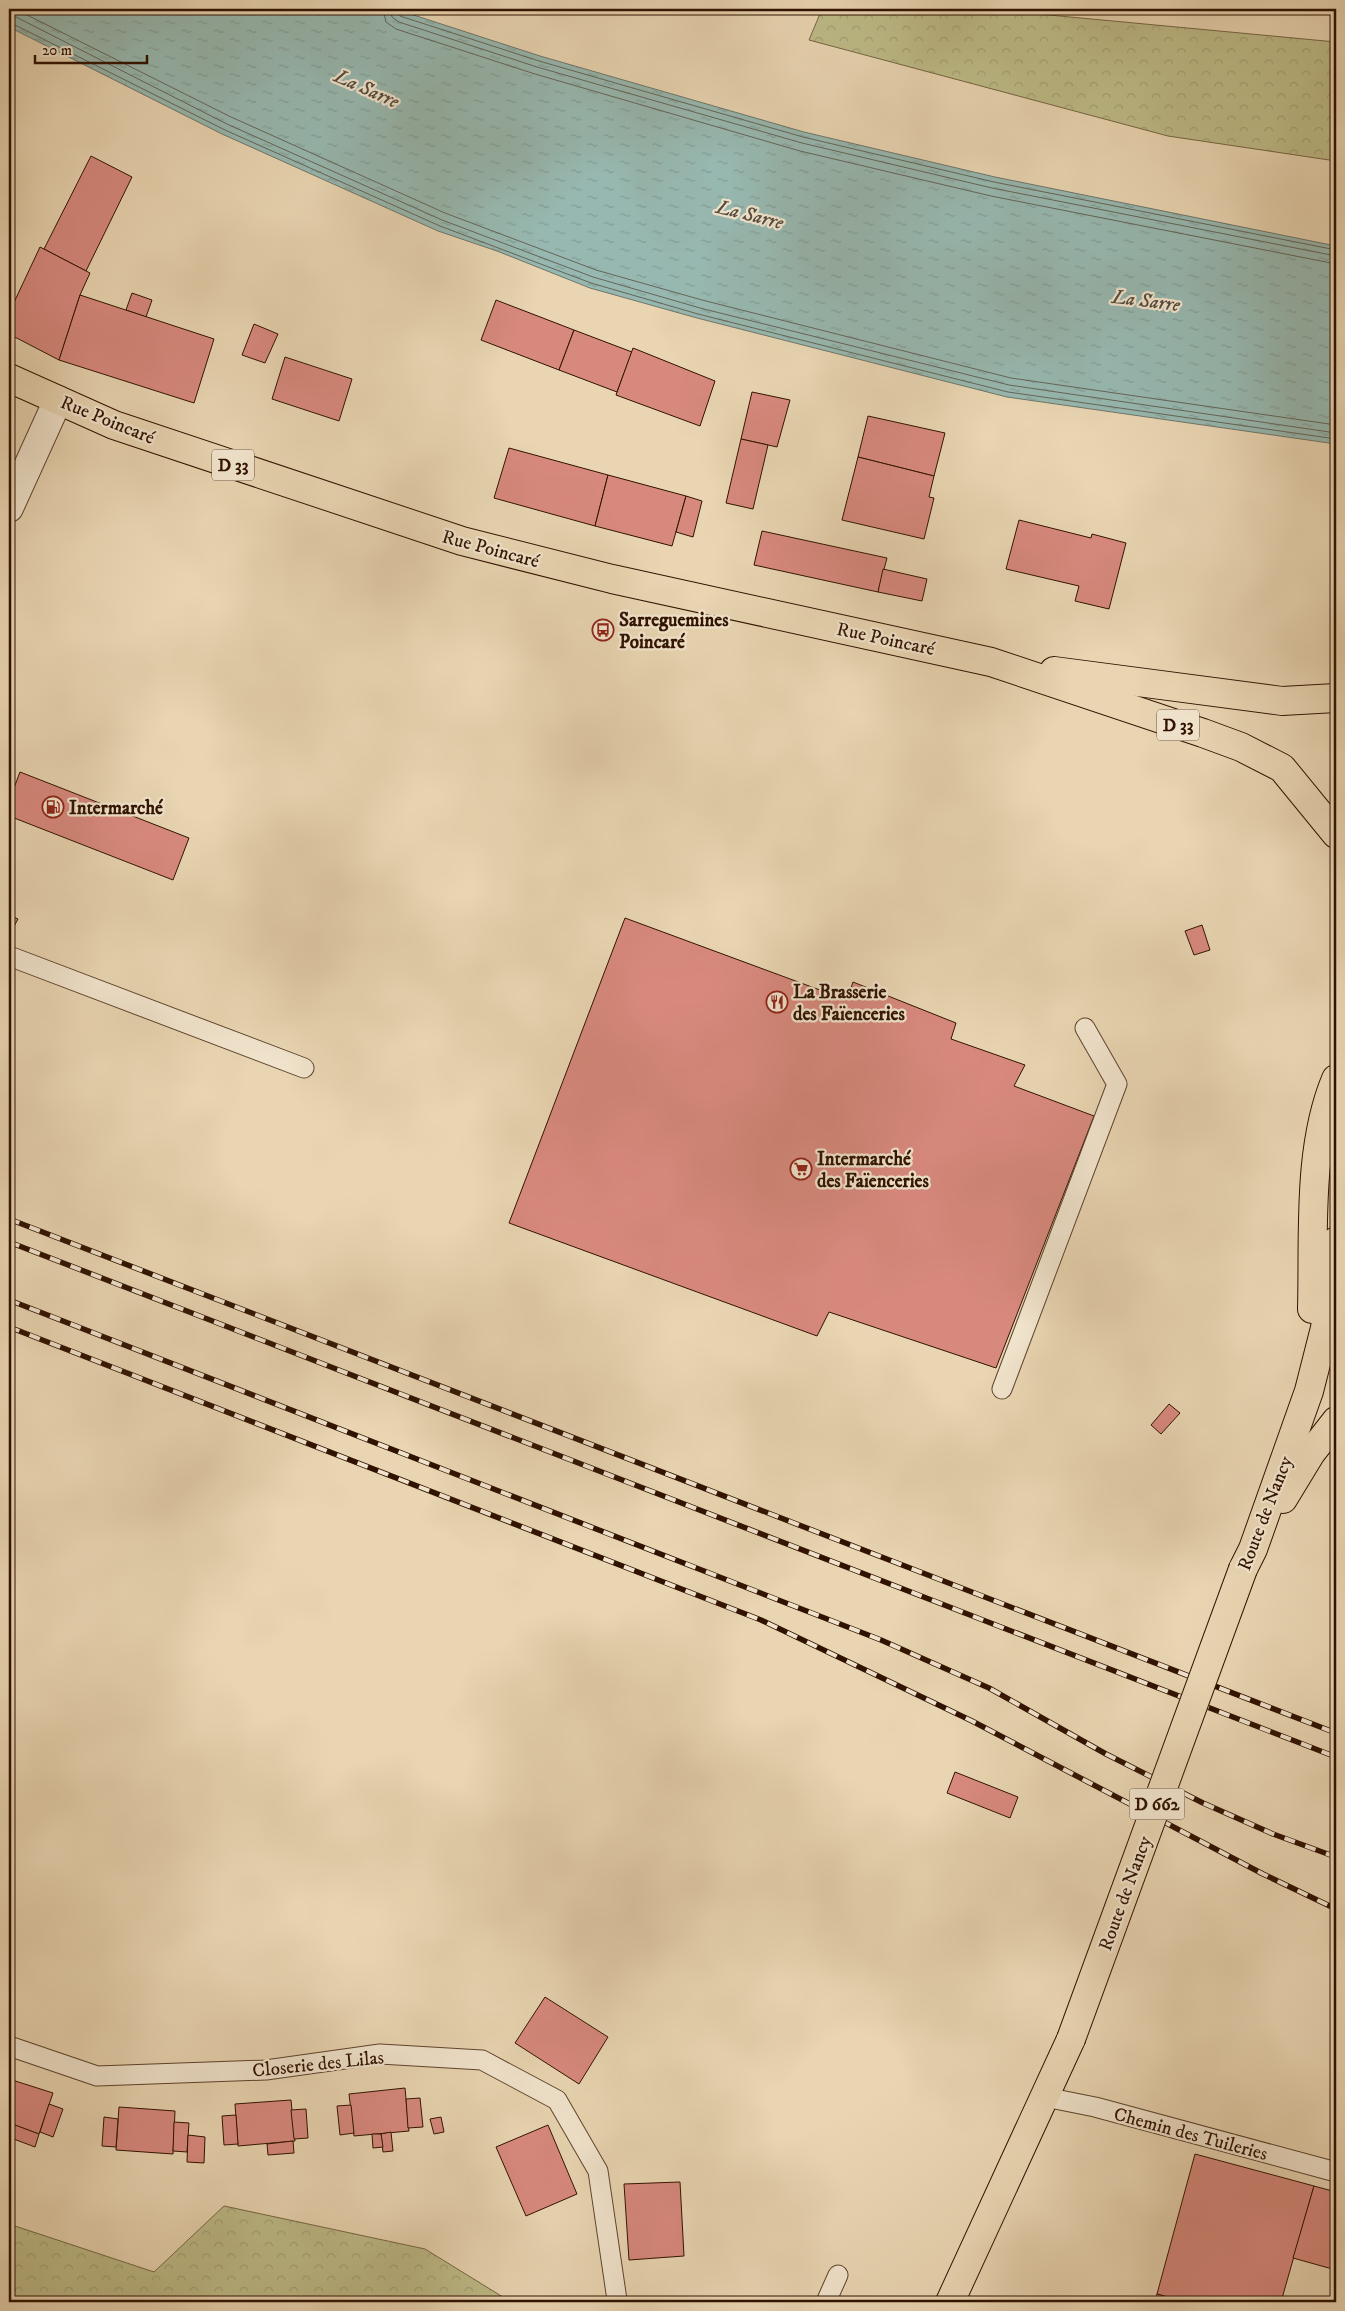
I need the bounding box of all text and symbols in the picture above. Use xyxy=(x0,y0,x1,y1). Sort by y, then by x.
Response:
scale bar xyxy=(35,32,148,64)
text: 20 m xyxy=(42,41,72,60)
water label: La Sarre xyxy=(329,64,404,115)
water label: La Sarre xyxy=(713,195,787,236)
water label: La Sarre xyxy=(1110,285,1182,318)
street label: Rue Poincaré xyxy=(57,391,158,450)
road number: D 33 xyxy=(212,450,254,480)
street label: Rue Poincaré xyxy=(440,525,542,573)
place label: Sarreguemines Poincaré xyxy=(619,609,729,654)
bus stop icon: Sarreguemines Poincaré xyxy=(591,618,615,642)
street label: Rue Poincaré xyxy=(835,618,937,661)
road number: D 33 xyxy=(1157,710,1199,740)
fuel station icon: Intermarché xyxy=(41,795,65,819)
place label: Intermarché xyxy=(69,797,164,820)
place label: La Brasserie des Faïenceries xyxy=(793,981,905,1026)
restaurant icon: La Brasserie des Faïenceries xyxy=(765,990,789,1014)
place label: Intermarché des Faïenceries xyxy=(817,1148,929,1193)
supermarket icon: Intermarché des Faïenceries xyxy=(789,1157,813,1181)
street label: Route de Nancy xyxy=(1233,1452,1298,1574)
road number: D 662 xyxy=(1130,1788,1184,1820)
street label: Route de Nancy xyxy=(1094,1832,1157,1954)
street label: Closerie des Lilas xyxy=(251,2046,385,2083)
street label: Chemin des Tuileries xyxy=(1111,2103,1270,2166)

